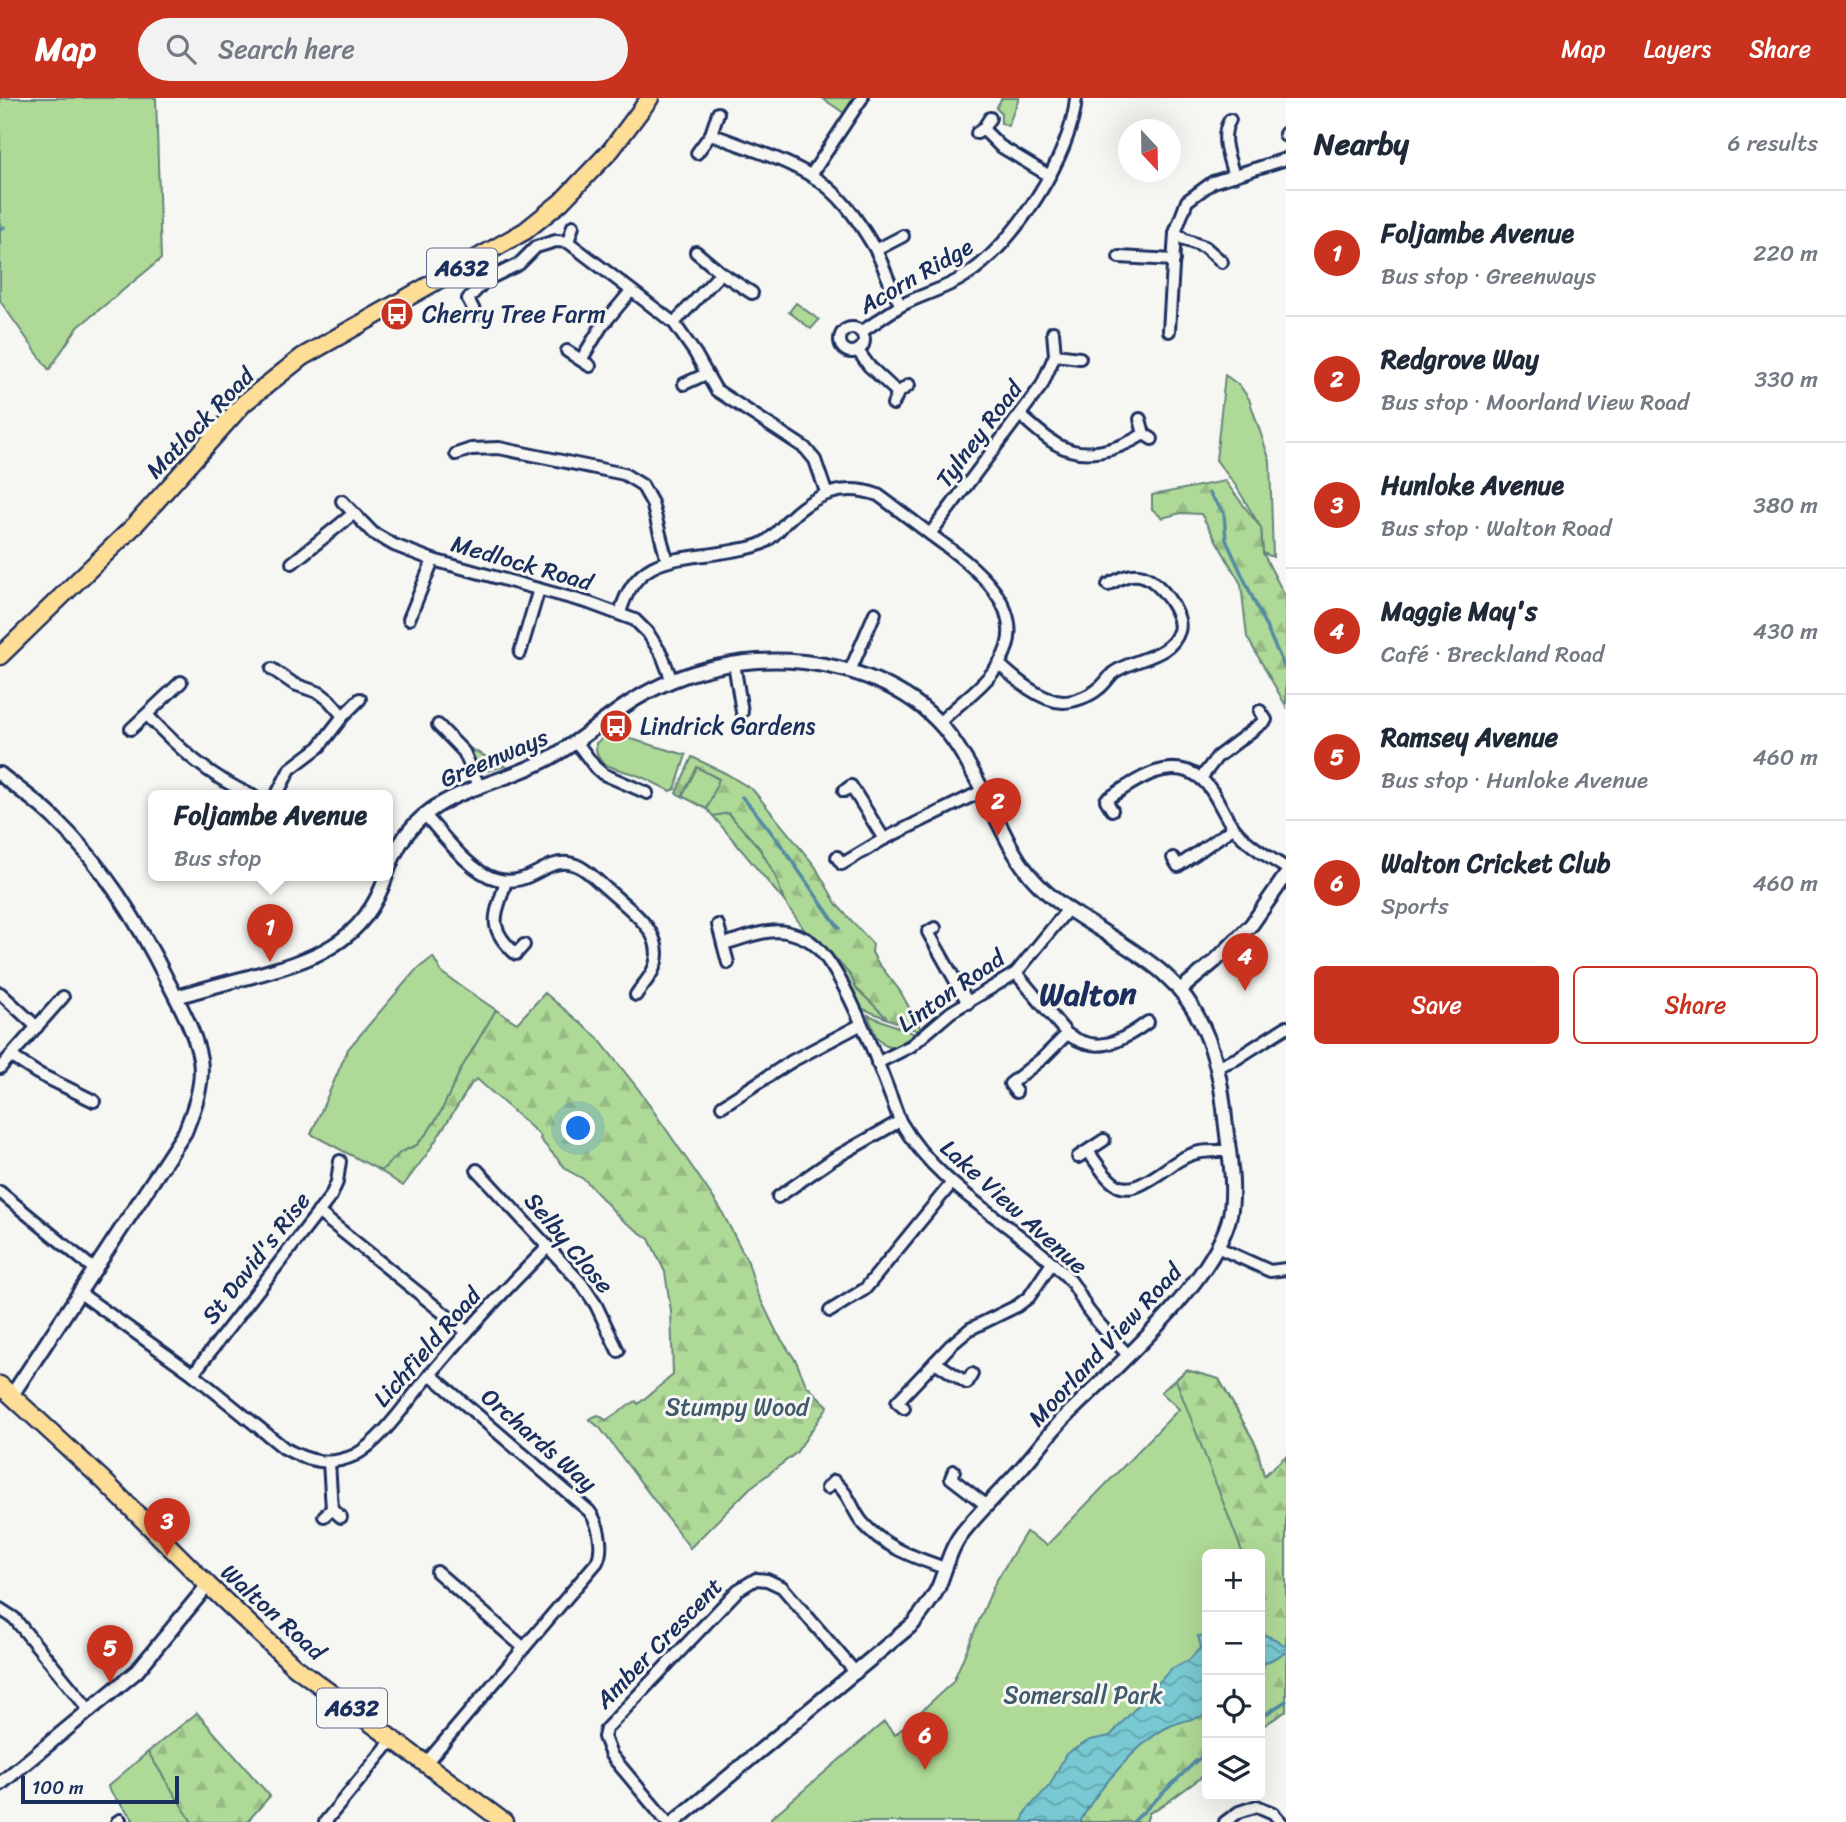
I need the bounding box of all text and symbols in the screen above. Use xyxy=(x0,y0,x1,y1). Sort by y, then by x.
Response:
search box xyxy=(138,18,628,81)
text: Map xyxy=(35,20,96,78)
text: Search here xyxy=(218,26,355,72)
text: Map xyxy=(1561,28,1606,70)
text: Layers xyxy=(1644,28,1711,70)
text: Share xyxy=(1749,28,1811,70)
icon: search xyxy=(162,30,200,68)
text: Nearby xyxy=(1314,117,1409,171)
north arrow xyxy=(1118,119,1181,182)
text: 6 results xyxy=(1728,123,1818,164)
text: Foljambe Avenue xyxy=(1381,210,1574,256)
street label: Acorn Ridge xyxy=(850,226,982,326)
text: 1 xyxy=(1332,233,1342,274)
text: 220 m xyxy=(1753,233,1818,274)
road number: A632 xyxy=(427,248,497,288)
text: Bus stop · Greenways xyxy=(1381,256,1596,297)
place label: Cherry Tree Farm xyxy=(422,293,606,335)
bus stop icon: Cherry Tree Farm xyxy=(378,295,416,333)
text: Redgrove Way xyxy=(1381,336,1539,382)
street label: Matlock Road xyxy=(135,356,266,489)
text: 2 xyxy=(1330,359,1344,400)
text: 330 m xyxy=(1755,359,1818,400)
street label: Tylney Road xyxy=(924,370,1034,497)
text: Bus stop · Moorland View Road xyxy=(1381,382,1689,423)
text: Hunloke Avenue xyxy=(1381,462,1564,508)
text: 3 xyxy=(1331,485,1343,526)
text: 380 m xyxy=(1753,485,1818,526)
text: Bus stop · Walton Road xyxy=(1381,508,1611,549)
street label: Medlock Road xyxy=(446,523,599,604)
text: Maggie May's xyxy=(1381,588,1537,634)
text: 4 xyxy=(1330,611,1344,652)
text: 430 m xyxy=(1753,611,1818,652)
text: Café · Breckland Road xyxy=(1381,634,1604,675)
place label: Lindrick Gardens xyxy=(640,705,815,747)
bus stop icon: Lindrick Gardens xyxy=(597,707,635,745)
text: Ramsey Avenue xyxy=(1381,714,1558,760)
street label: Greenways xyxy=(433,716,555,800)
text: 5 xyxy=(1330,737,1344,778)
text: 460 m xyxy=(1752,737,1818,778)
text: Bus stop · Hunloke Avenue xyxy=(1381,760,1648,801)
pin: 2 xyxy=(975,778,1021,836)
popup xyxy=(148,790,393,881)
text: Foljambe Avenue xyxy=(174,792,367,838)
text: Bus stop xyxy=(174,838,261,879)
text: Walton Cricket Club xyxy=(1381,840,1611,886)
text: 6 xyxy=(1330,863,1344,904)
text: 460 m xyxy=(1752,863,1818,904)
text: Sports xyxy=(1381,886,1449,927)
pin: 1 xyxy=(247,904,293,962)
pin: 4 xyxy=(1222,933,1268,991)
street label: Linton Road xyxy=(888,937,1016,1044)
district label: Walton xyxy=(1039,966,1137,1023)
button: Save xyxy=(1314,966,1559,1044)
button: Share xyxy=(1573,966,1818,1044)
your location xyxy=(561,1111,595,1145)
street label: Lake View Avenue xyxy=(930,1129,1098,1285)
street label: St David's Rise xyxy=(190,1182,322,1334)
street label: Selby Close xyxy=(513,1182,625,1304)
street label: Moorland View Road xyxy=(1017,1252,1193,1437)
street label: Lichfield Road xyxy=(362,1276,493,1417)
street label: Orchards Way xyxy=(471,1377,607,1503)
park label: Stumpy Wood xyxy=(665,1386,810,1428)
pin: 3 xyxy=(144,1498,190,1556)
map controls xyxy=(1202,1549,1265,1801)
button: + xyxy=(1202,1549,1265,1612)
street label: Walton Road xyxy=(210,1553,337,1673)
street label: Amber Crescent xyxy=(584,1567,733,1720)
button: − xyxy=(1202,1612,1265,1675)
pin: 5 xyxy=(87,1625,133,1683)
park label: Somersall Park xyxy=(1004,1674,1163,1716)
button: locate xyxy=(1202,1675,1265,1738)
road number: A632 xyxy=(317,1688,387,1728)
pin: 6 xyxy=(902,1712,948,1770)
button: layers xyxy=(1202,1738,1265,1801)
text: 100 m xyxy=(32,1771,84,1804)
scale bar xyxy=(21,1773,178,1805)

